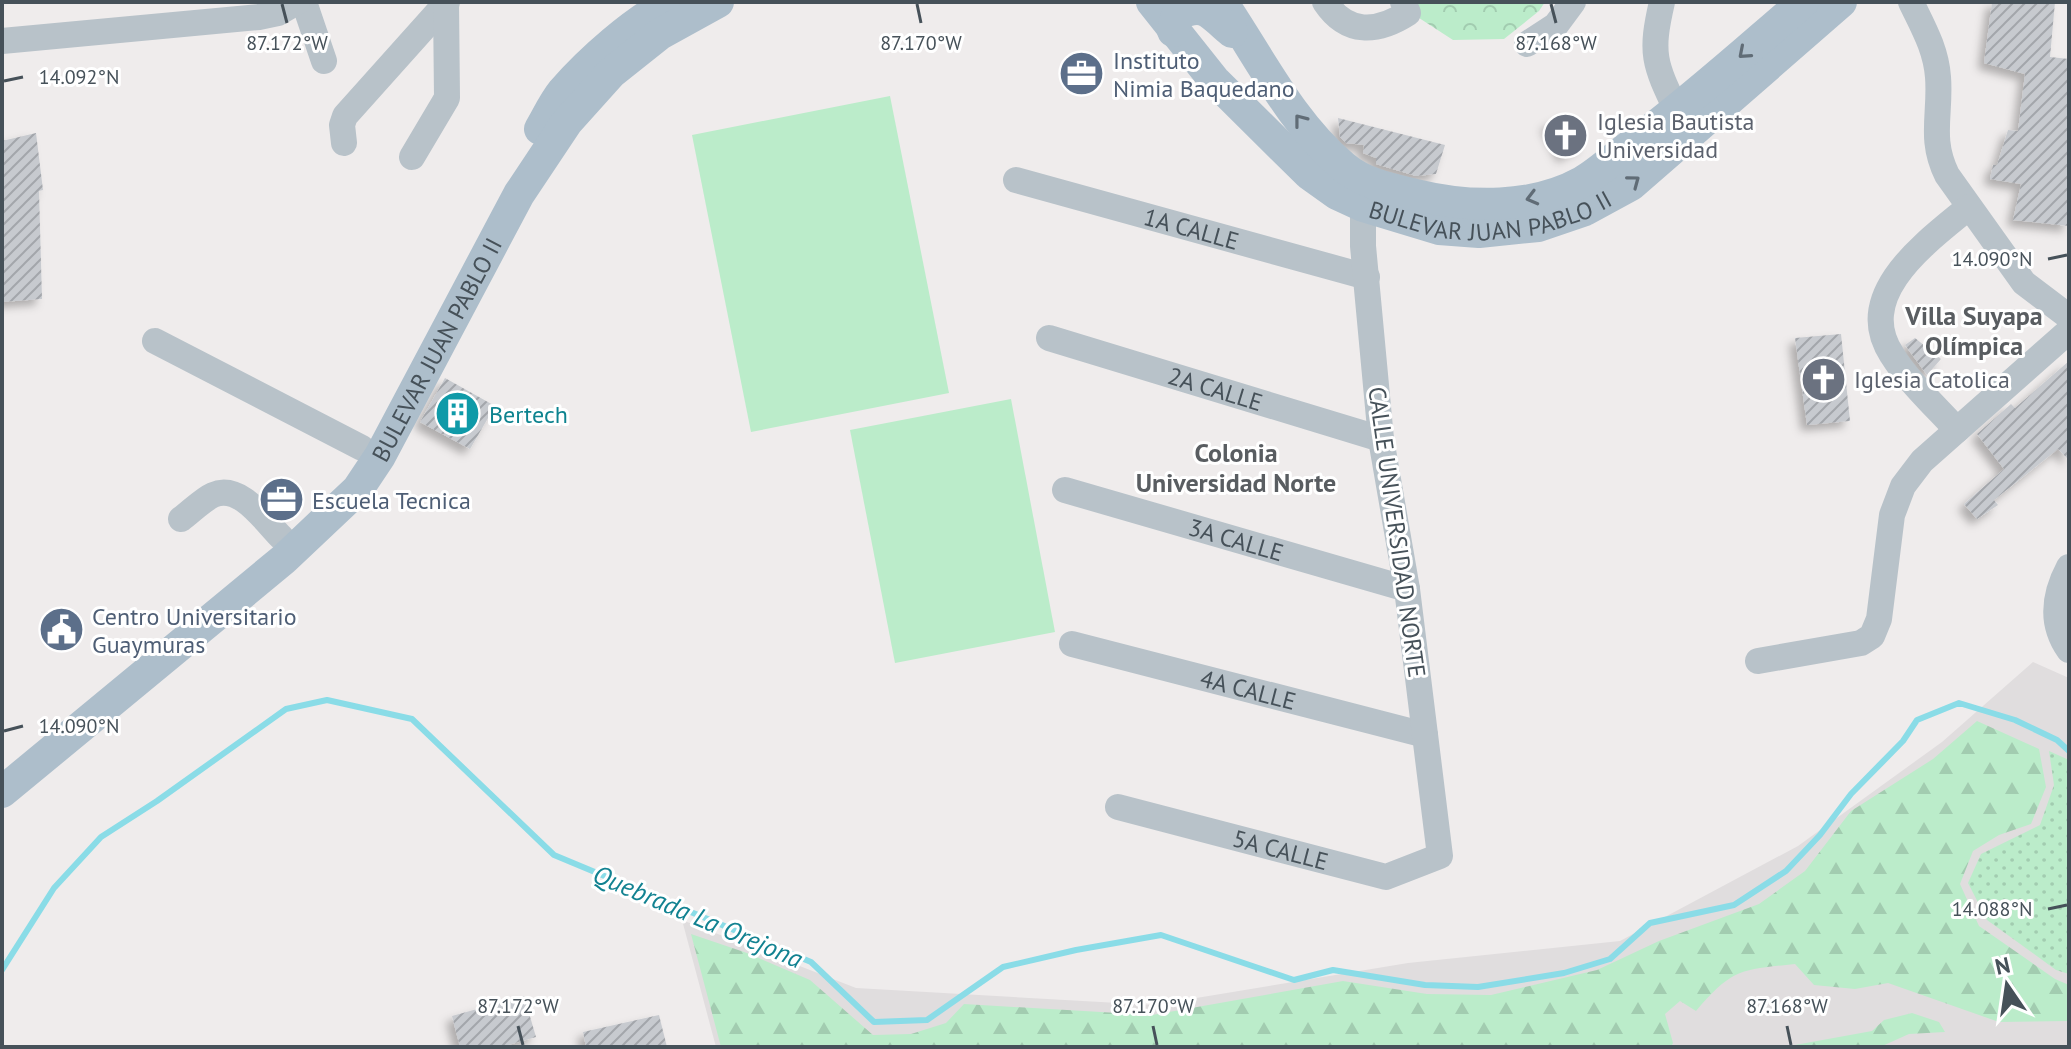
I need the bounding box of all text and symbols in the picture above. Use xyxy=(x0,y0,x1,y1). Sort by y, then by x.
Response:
text: 87.172°W xyxy=(246,30,328,56)
text: 87.170°W xyxy=(880,30,962,56)
text: 87.168°W xyxy=(1515,30,1597,56)
one-way arrow xyxy=(1739,43,1753,58)
place label: Instituto Nimia Baquedano xyxy=(1113,45,1295,104)
office icon: Instituto Nimia Baquedano xyxy=(1058,50,1106,98)
text: 14.092°N xyxy=(39,64,119,90)
place label: Iglesia Bautista Universidad xyxy=(1597,106,1755,165)
church icon: Iglesia Bautista Universidad xyxy=(1542,111,1590,159)
one-way arrow xyxy=(1296,114,1310,129)
one-way arrow xyxy=(1625,177,1640,191)
street label: BULEVAR JUAN PABLO II xyxy=(1365,183,1617,248)
one-way arrow xyxy=(1525,189,1539,206)
street label: 1A CALLE xyxy=(1140,201,1242,256)
street label: BULEVAR JUAN PABLO II xyxy=(364,232,509,467)
text: 14.090°N xyxy=(1952,246,2032,272)
district label: Villa Suyapa Olímpica xyxy=(1904,299,2043,362)
church icon: Iglesia Catolica xyxy=(1799,355,1847,403)
street label: 2A CALLE xyxy=(1164,360,1267,418)
place label: Iglesia Catolica xyxy=(1854,364,2010,395)
street label: CALLE UNIVERSIDAD NORTE xyxy=(1361,385,1433,679)
building icon: Bertech xyxy=(434,390,482,438)
place label: Bertech xyxy=(489,399,568,430)
district label: Colonia Universidad Norte xyxy=(1136,436,1336,499)
office icon: Escuela Tecnica xyxy=(257,476,305,524)
place label: Escuela Tecnica xyxy=(312,485,471,516)
street label: 3A CALLE xyxy=(1185,511,1287,568)
place label: Centro Universitario Guaymuras xyxy=(92,601,297,660)
public building icon: Centro Universitario Guaymuras xyxy=(37,606,85,654)
street label: 4A CALLE xyxy=(1197,662,1299,717)
text: 14.090°N xyxy=(39,713,119,739)
street label: 5A CALLE xyxy=(1230,822,1332,877)
water label: Quebrada La Orejona xyxy=(588,857,808,975)
text: 14.088°N xyxy=(1952,896,2032,922)
north arrow xyxy=(1967,945,2047,1025)
text: N xyxy=(1992,950,2013,981)
text: 87.172°W xyxy=(477,993,559,1019)
text: 87.170°W xyxy=(1112,993,1194,1019)
text: 87.168°W xyxy=(1746,993,1828,1019)

